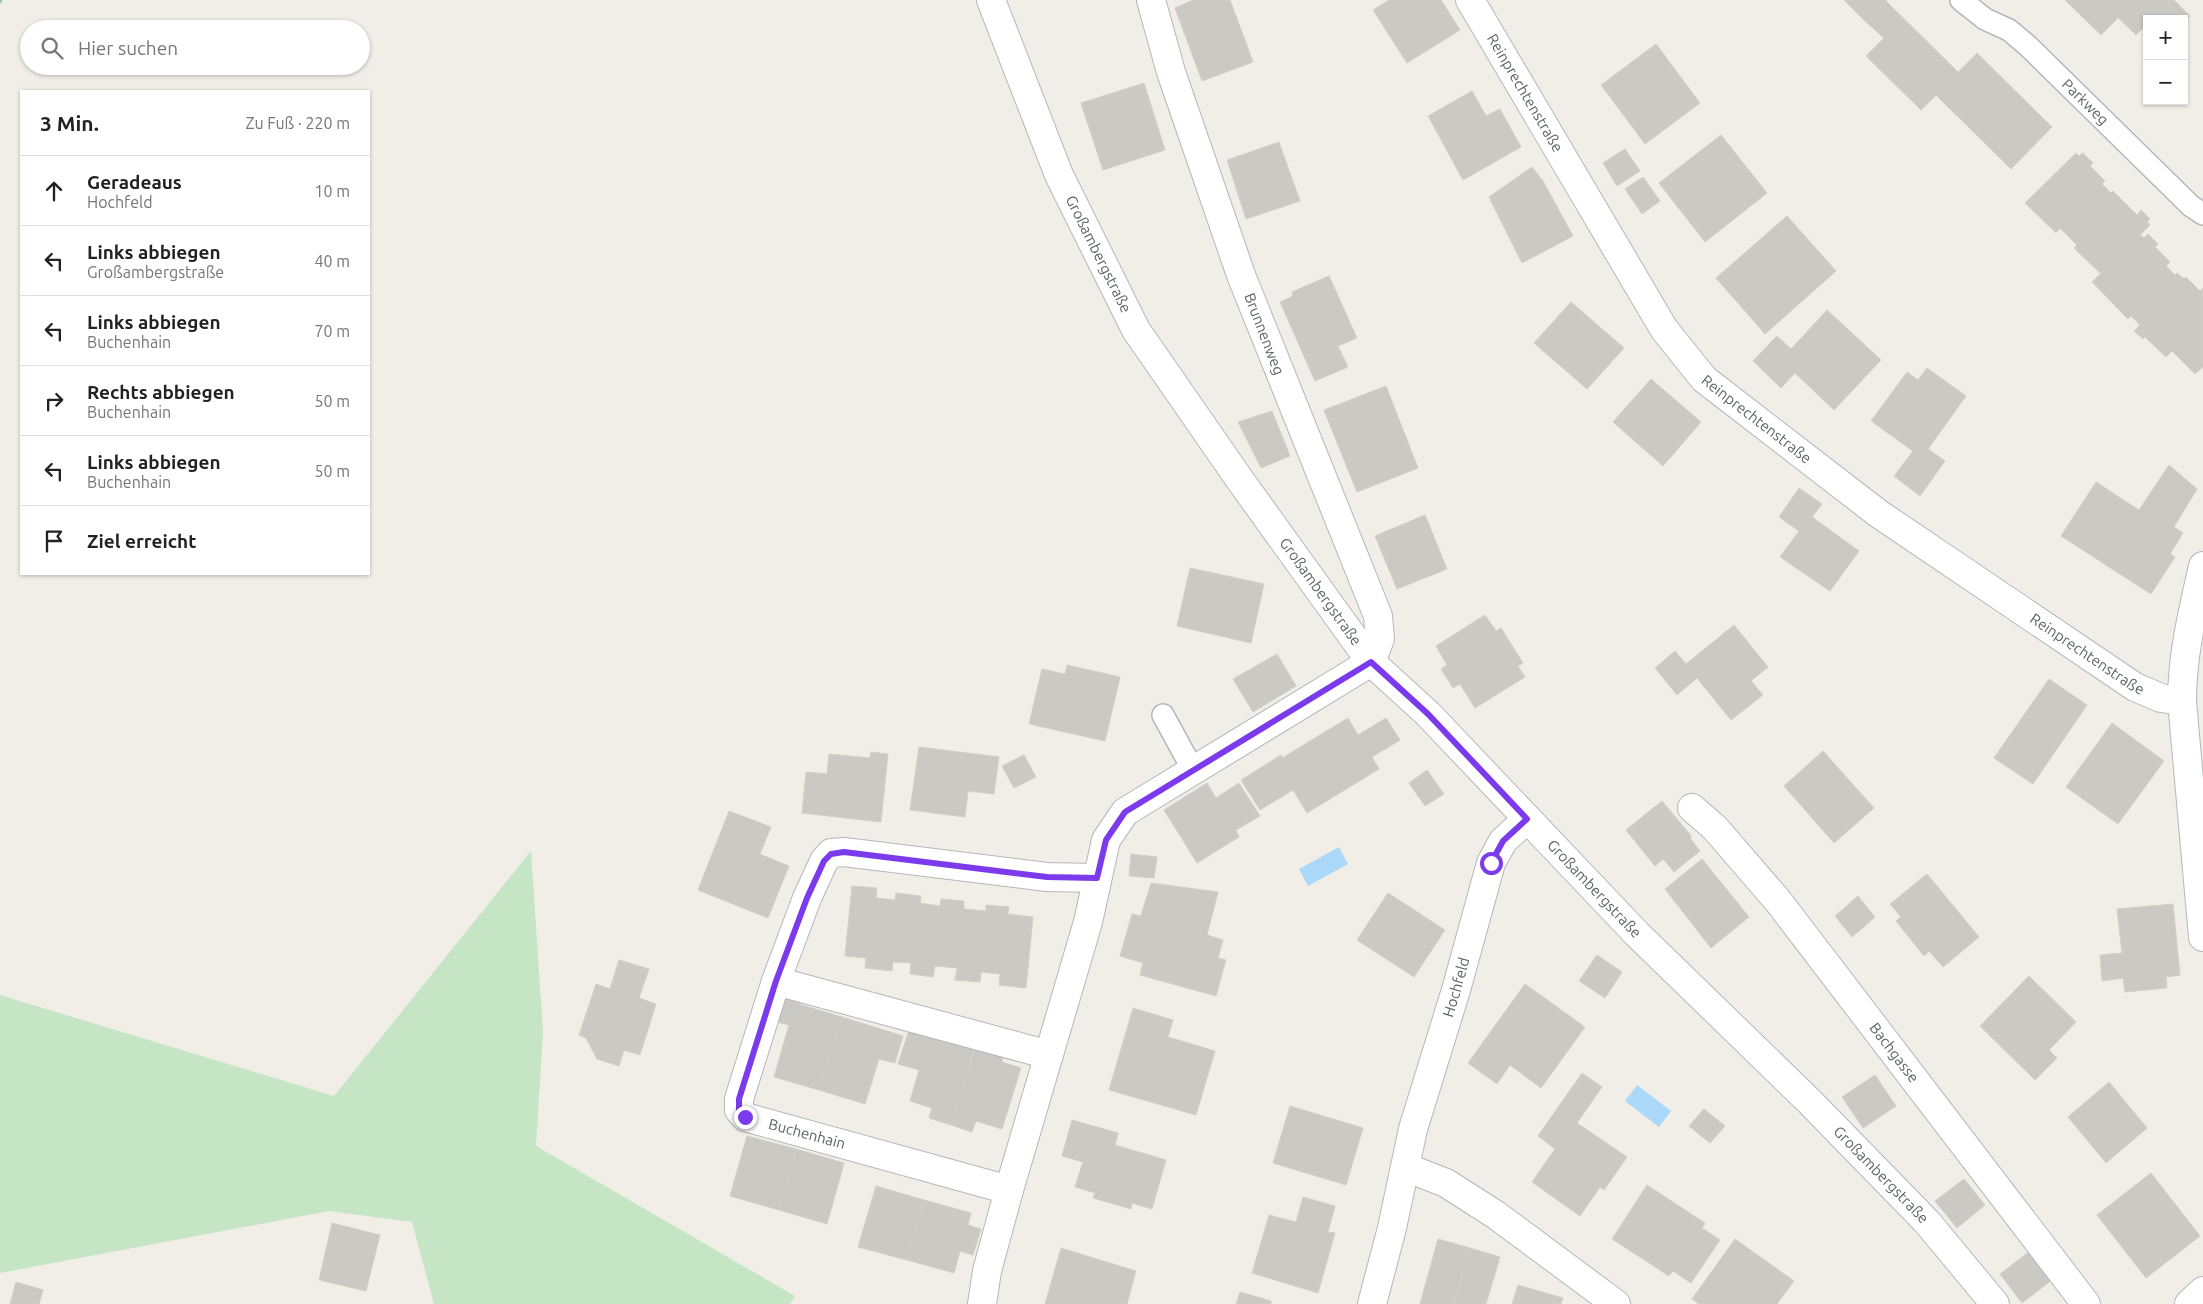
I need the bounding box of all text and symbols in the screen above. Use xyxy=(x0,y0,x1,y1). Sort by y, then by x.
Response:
map controls xyxy=(2143,15,2188,105)
button: + xyxy=(2143,15,2188,60)
search box xyxy=(20,20,370,75)
street label: Reinprechtenstraße xyxy=(1484,31,1567,155)
icon: search xyxy=(38,34,66,62)
text: Hier suchen xyxy=(78,37,178,59)
button: − xyxy=(2143,60,2188,105)
street label: Parkweg xyxy=(2059,75,2112,128)
text: 3 Min. xyxy=(40,111,99,135)
text: Zu Fuß · 220 m xyxy=(245,114,350,132)
text: Geradeaus xyxy=(87,171,182,193)
icon: ahead xyxy=(40,177,68,205)
text: 10 m xyxy=(314,182,350,200)
street label: Großambergstraße xyxy=(1062,192,1135,315)
text: Hochfeld xyxy=(87,193,153,211)
text: Links abbiegen xyxy=(87,241,221,263)
icon: left xyxy=(40,247,68,275)
text: 40 m xyxy=(314,252,350,270)
text: Großambergstraße xyxy=(87,263,224,281)
street label: Brunnenweg xyxy=(1241,291,1288,377)
text: Links abbiegen xyxy=(87,311,221,333)
icon: left xyxy=(40,317,68,345)
text: 70 m xyxy=(314,322,350,340)
text: Buchenhain xyxy=(87,333,171,351)
street label: Reinprechtenstraße xyxy=(1698,371,1815,467)
text: Rechts abbiegen xyxy=(87,381,235,403)
icon: right xyxy=(40,387,68,415)
text: 50 m xyxy=(314,392,350,410)
text: Buchenhain xyxy=(87,403,171,421)
text: Links abbiegen xyxy=(87,451,221,473)
icon: left xyxy=(40,457,68,485)
text: 50 m xyxy=(314,462,350,480)
text: Buchenhain xyxy=(87,473,171,491)
icon: arrive xyxy=(40,527,68,555)
text: Ziel erreicht xyxy=(87,530,196,552)
street label: Großambergstraße xyxy=(1276,534,1365,649)
street label: Reinprechtenstraße xyxy=(2027,610,2147,698)
street label: Großambergstraße xyxy=(1544,836,1645,941)
route start xyxy=(1480,852,1503,875)
street label: Hochfeld xyxy=(1439,955,1473,1019)
street label: Bachgasse xyxy=(1866,1019,1923,1086)
route end xyxy=(734,1106,757,1129)
street label: Buchenhain xyxy=(767,1115,847,1152)
street label: Großambergstraße xyxy=(1830,1122,1932,1226)

